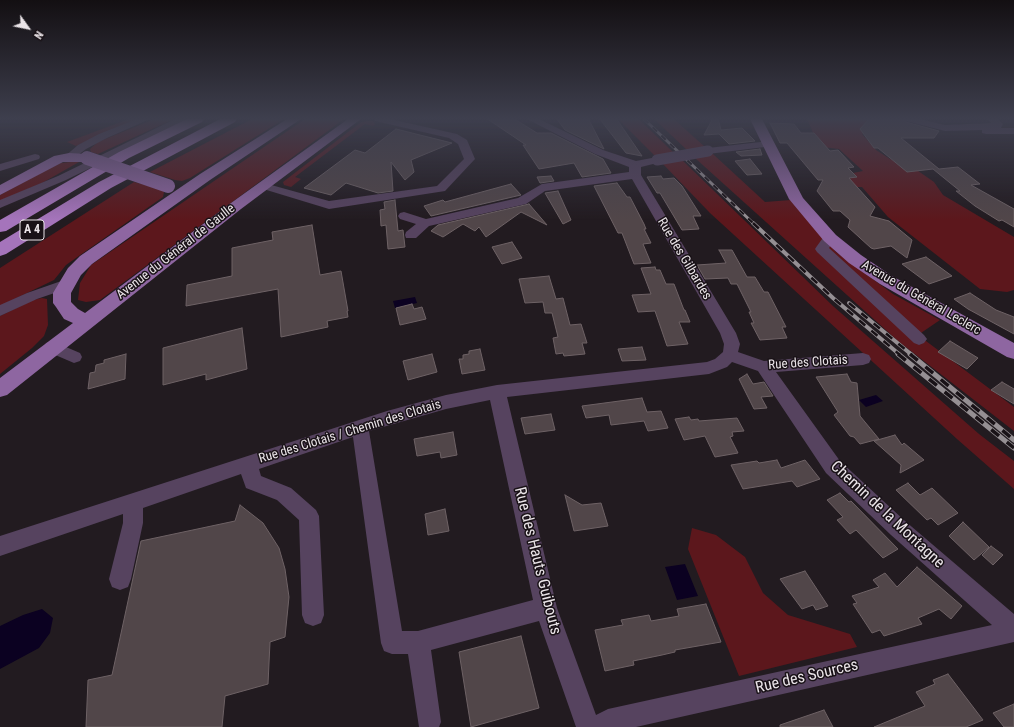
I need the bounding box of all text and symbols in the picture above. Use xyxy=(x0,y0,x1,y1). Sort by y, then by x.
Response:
north arrow xyxy=(8,8,48,48)
text: N xyxy=(31,28,46,41)
street label: Avenue du Général de Gaulle xyxy=(114,201,238,303)
street label: Rue des Gilbardes xyxy=(654,215,714,303)
road number: A 4 xyxy=(20,220,44,240)
street label: Avenue du Général Leclerc xyxy=(858,257,984,339)
street label: Rue des Clotais xyxy=(768,352,848,374)
street label: Rue des Clotais / Chemin des Clotais xyxy=(257,397,443,467)
street label: Chemin de la Montagne xyxy=(826,457,948,573)
street label: Rue des Hauts Guibouts xyxy=(509,485,565,637)
street label: Rue des Sources xyxy=(754,656,860,698)

